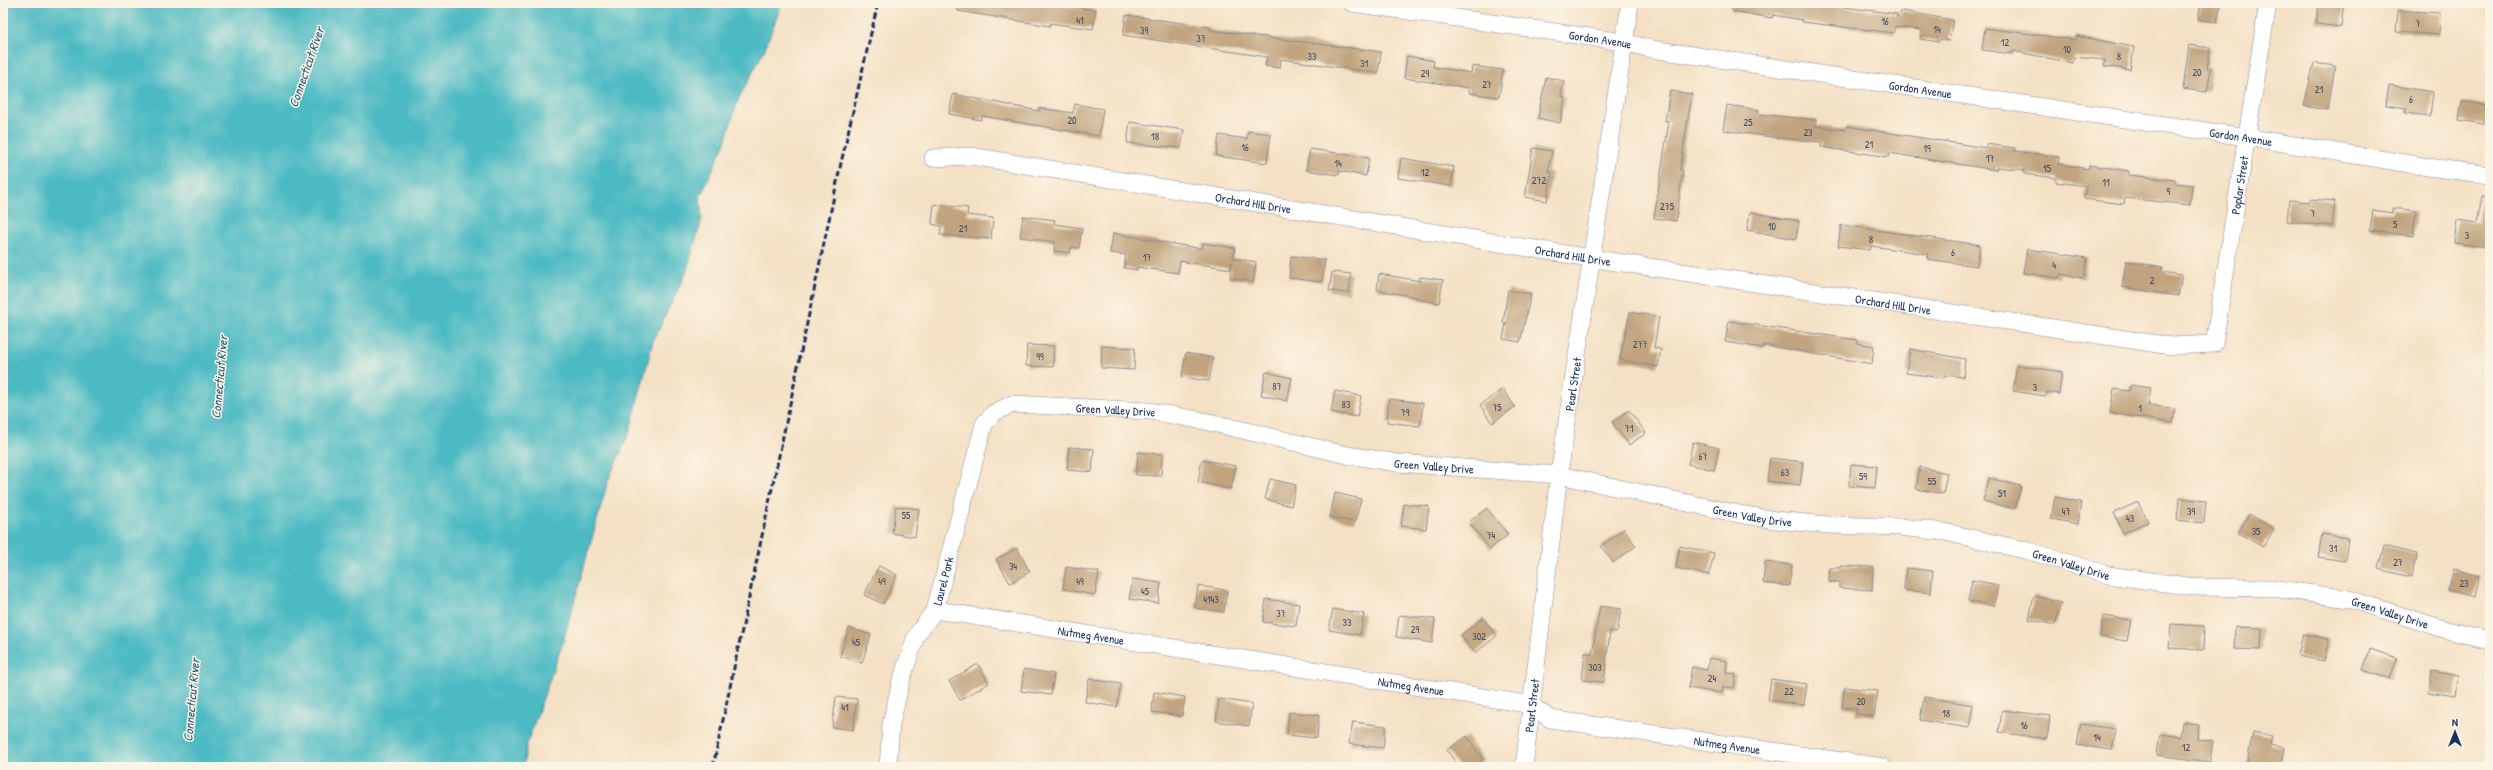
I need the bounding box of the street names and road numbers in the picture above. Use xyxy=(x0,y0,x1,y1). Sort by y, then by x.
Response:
street label: Gordon Avenue xyxy=(1568,26,1634,52)
street label: Gordon Avenue xyxy=(1888,76,1953,102)
street label: Gordon Avenue xyxy=(2208,123,2274,150)
street label: Poplar Street xyxy=(2226,154,2252,216)
street label: Orchard Hill Drive xyxy=(1214,188,1293,217)
street label: Orchard Hill Drive xyxy=(1534,241,1612,270)
street label: Orchard Hill Drive xyxy=(1854,290,1933,318)
street label: Pearl Street xyxy=(1560,355,1585,412)
street label: Green Valley Drive xyxy=(1075,399,1157,420)
street label: Green Valley Drive xyxy=(1393,454,1475,477)
street label: Green Valley Drive xyxy=(1711,500,1793,530)
street label: Green Valley Drive xyxy=(2031,544,2112,584)
street label: Laurel Park xyxy=(928,555,957,607)
street label: Green Valley Drive xyxy=(2349,592,2431,632)
street label: Nutmeg Avenue xyxy=(1057,621,1126,648)
street label: Nutmeg Avenue xyxy=(1377,672,1446,699)
street label: Pearl Street xyxy=(1520,677,1543,733)
street label: Nutmeg Avenue xyxy=(1693,731,1762,758)

